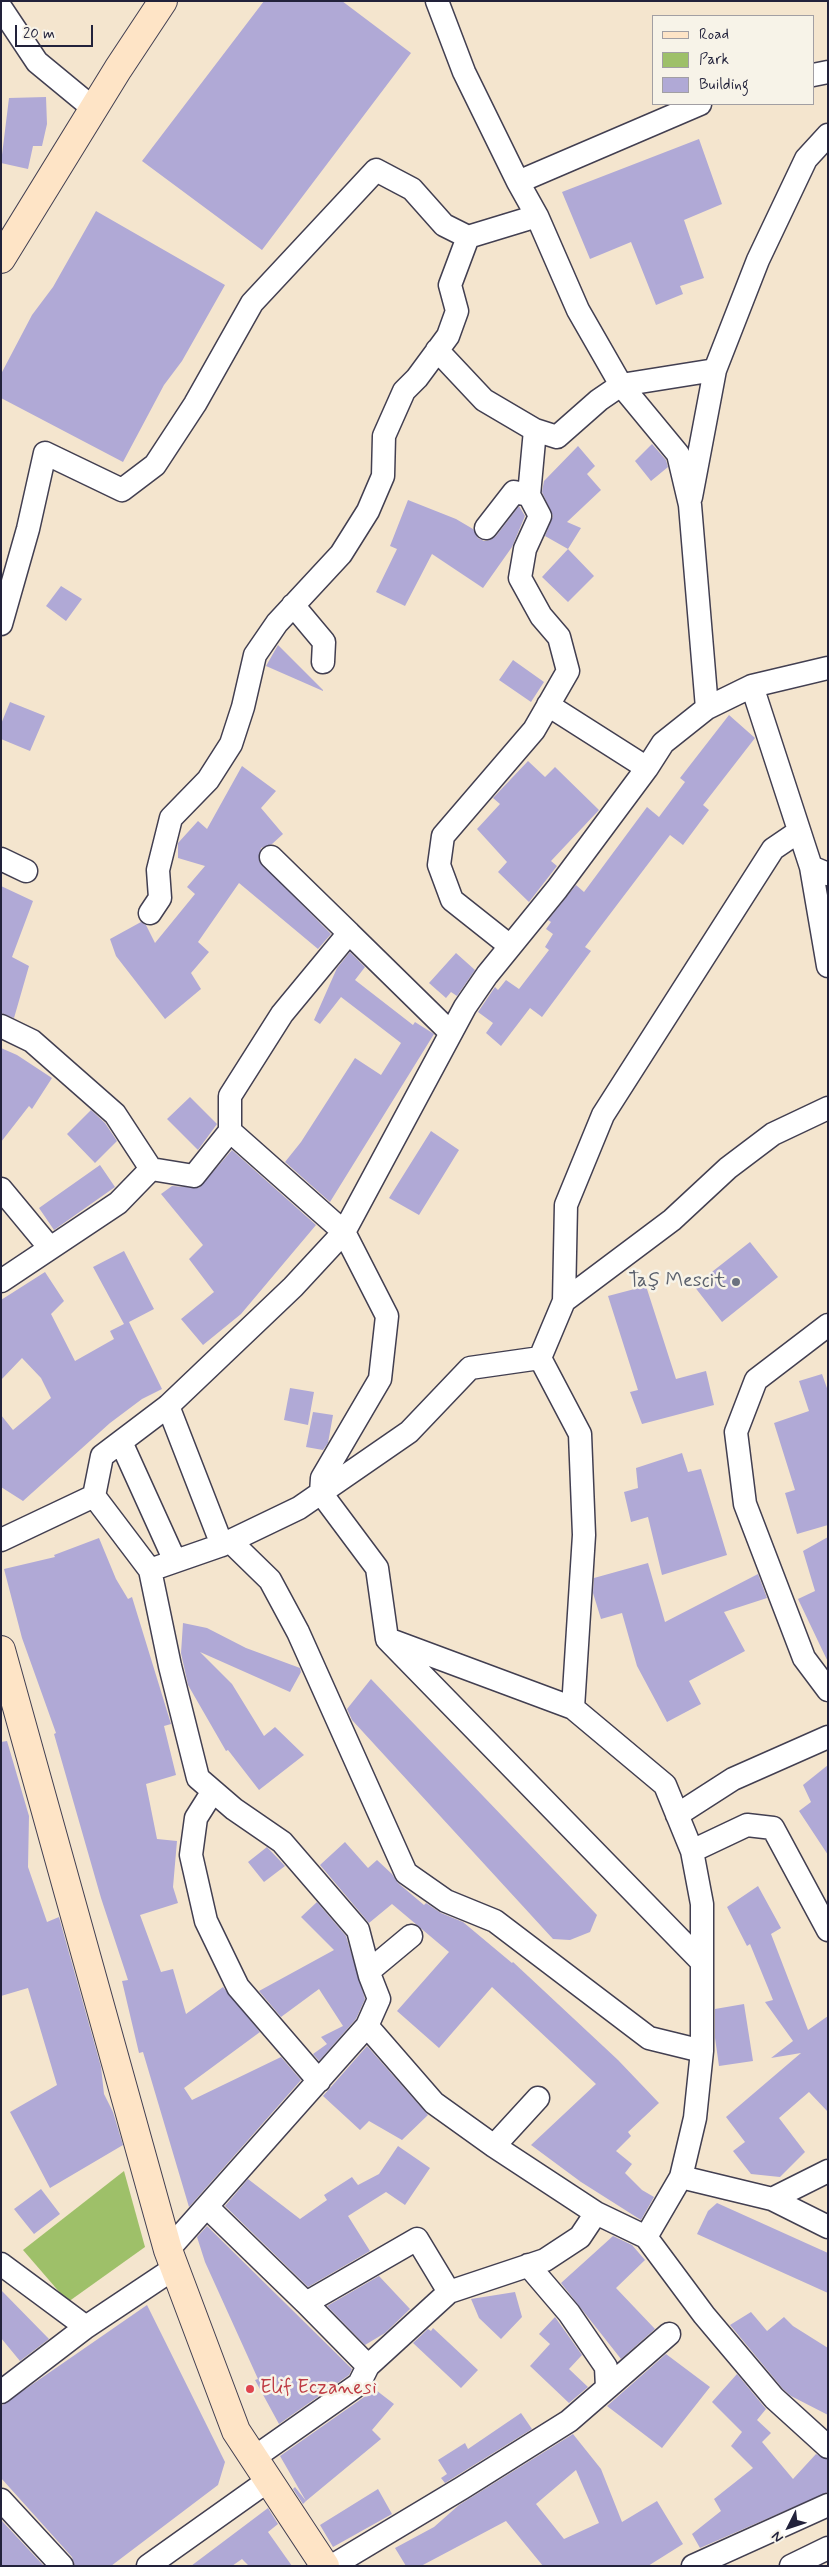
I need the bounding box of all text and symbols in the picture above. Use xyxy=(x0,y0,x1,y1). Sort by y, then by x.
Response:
scale bar xyxy=(18,15,95,47)
legend xyxy=(652,15,814,105)
text: 20 m xyxy=(23,24,55,44)
text: Road xyxy=(699,25,729,45)
text: Park xyxy=(699,50,729,70)
text: Building xyxy=(699,75,749,95)
place label: Taş Mescit xyxy=(628,1270,726,1294)
marker: Taş Mescit xyxy=(730,1276,742,1288)
place label: Elif Eczanesi xyxy=(260,2377,377,2401)
marker: Elif Eczanesi xyxy=(244,2383,256,2395)
north arrow xyxy=(764,2502,814,2552)
text: N xyxy=(768,2527,788,2546)

